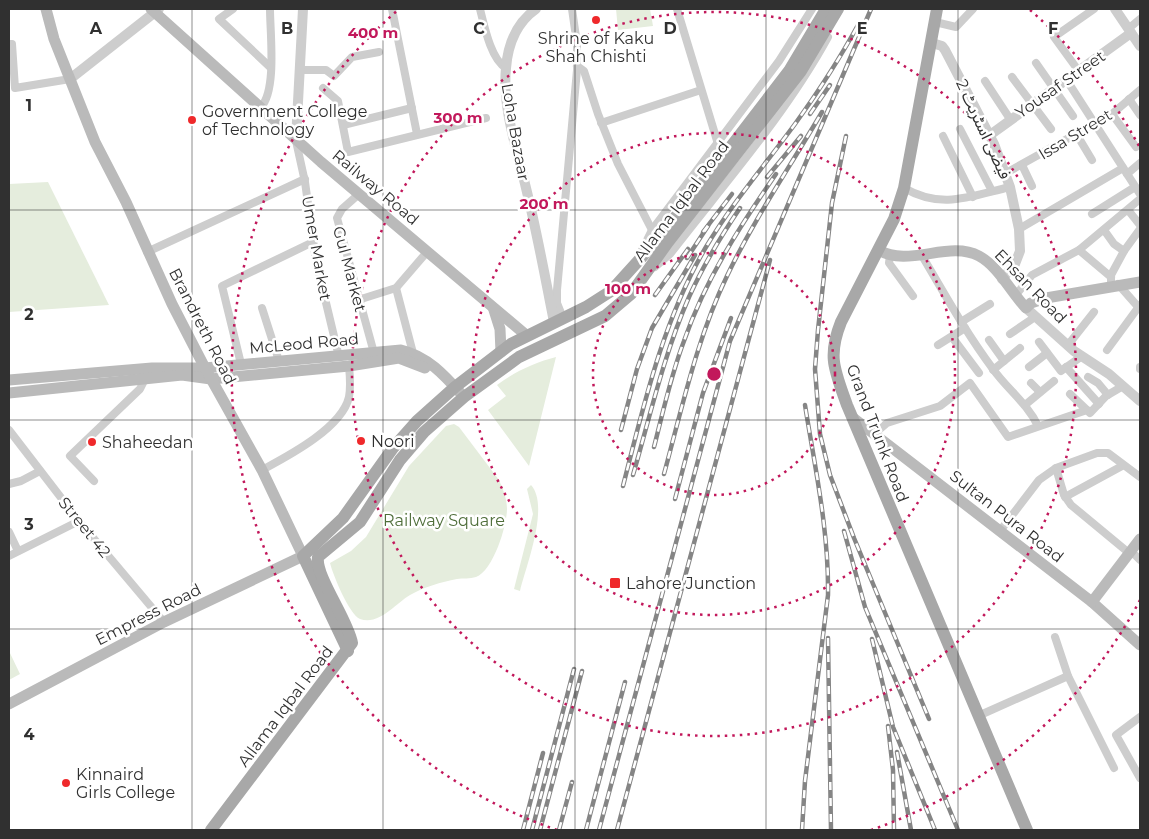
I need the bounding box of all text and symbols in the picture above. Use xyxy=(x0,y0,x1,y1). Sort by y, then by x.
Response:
marker: Shrine of Kaku Shah Chishti xyxy=(590,14,602,26)
text: A xyxy=(89,19,103,38)
text: B xyxy=(281,19,293,38)
text: C xyxy=(473,19,485,38)
text: D xyxy=(663,19,677,38)
text: E xyxy=(857,19,867,38)
text: F xyxy=(1048,19,1058,38)
text: 400 m xyxy=(348,23,398,42)
place label: Shrine of Kaku Shah Chishti xyxy=(538,29,654,66)
street label: Yousaf Street xyxy=(1012,46,1109,122)
street label: فیضی اسٹریٹ 2 xyxy=(952,76,1015,182)
street label: Loha Bazaar xyxy=(498,82,533,182)
text: 1 xyxy=(26,96,32,115)
place label: Government College of Technology xyxy=(202,102,367,139)
street label: Issa Street xyxy=(1035,105,1116,164)
text: 300 m xyxy=(432,108,483,127)
marker: Government College of Technology xyxy=(186,114,198,126)
street label: Allama Iqbal Road xyxy=(630,137,733,265)
street label: Railway Road xyxy=(329,146,423,229)
street label: Umer Market xyxy=(298,194,335,303)
text: 200 m xyxy=(519,194,569,213)
street label: Gul Market xyxy=(329,224,370,315)
street label: Ehsan Road xyxy=(991,245,1071,327)
street label: Brandreth Road xyxy=(165,265,240,388)
text: 100 m xyxy=(605,279,651,298)
text: 2 xyxy=(24,305,34,324)
street label: McLeod Road xyxy=(248,329,360,358)
street label: Grand Trunk Road xyxy=(843,362,913,505)
centre of rings xyxy=(705,365,723,383)
place label: Noori xyxy=(371,432,415,451)
place label: Shaheedan xyxy=(102,433,193,452)
marker: Noori xyxy=(355,435,367,447)
marker: Shaheedan xyxy=(86,436,98,448)
street label: Sultan Pura Road xyxy=(946,466,1067,567)
street label: Street 42 xyxy=(55,493,115,561)
park label: Railway Square xyxy=(383,511,505,530)
text: 3 xyxy=(23,515,34,534)
place label: Lahore Junction xyxy=(626,574,756,593)
marker: Lahore Junction xyxy=(608,576,622,590)
street label: Empress Road xyxy=(92,580,204,649)
street label: Allama Iqbal Road xyxy=(234,642,337,770)
text: 4 xyxy=(23,725,35,744)
place label: Kinnaird Girls College xyxy=(76,765,175,802)
marker: Kinnaird Girls College xyxy=(60,777,72,789)

